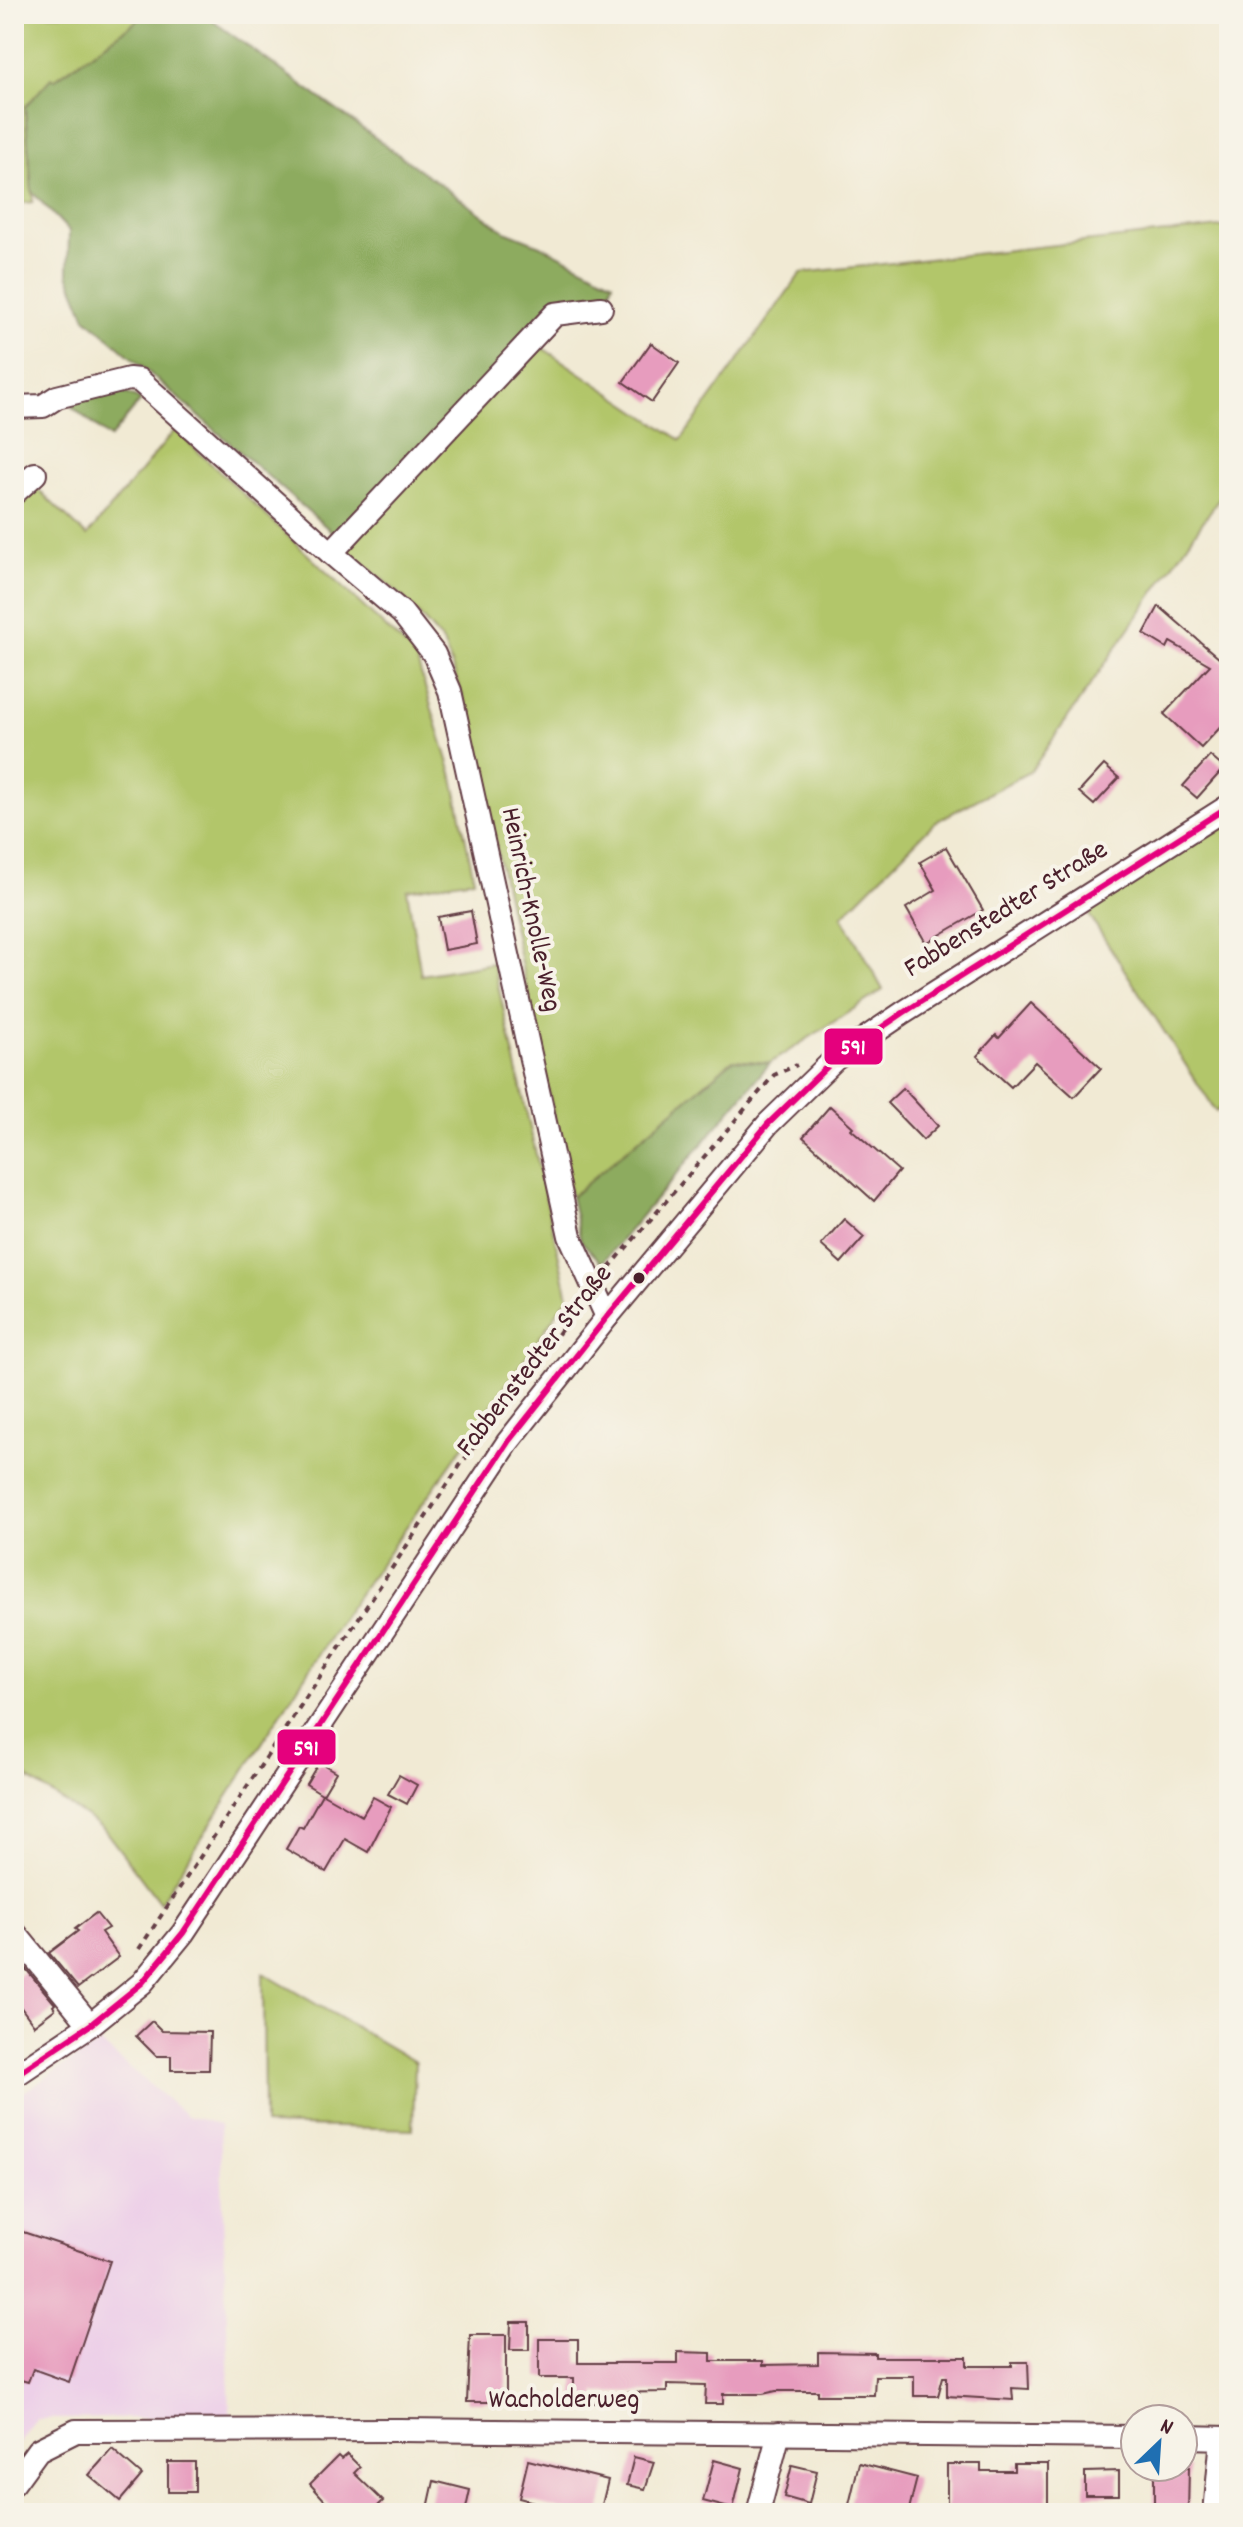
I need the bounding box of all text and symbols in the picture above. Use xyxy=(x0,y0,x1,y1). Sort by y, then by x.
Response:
street label: Heinrich-Knolle-Weg xyxy=(488,804,570,1016)
street label: Fabbenstedter Straße xyxy=(897,832,1117,990)
line badge: 591 xyxy=(823,1027,884,1066)
text: 591 xyxy=(840,1034,866,1065)
street label: Fabbenstedter Straße xyxy=(448,1257,624,1467)
unlabelled marker xyxy=(631,1270,647,1286)
line badge: 591 xyxy=(276,1728,337,1766)
text: 591 xyxy=(293,1735,319,1766)
street label: Wacholderweg xyxy=(489,2382,639,2422)
north arrow xyxy=(1119,2403,1199,2483)
text: N xyxy=(1154,2412,1178,2444)

